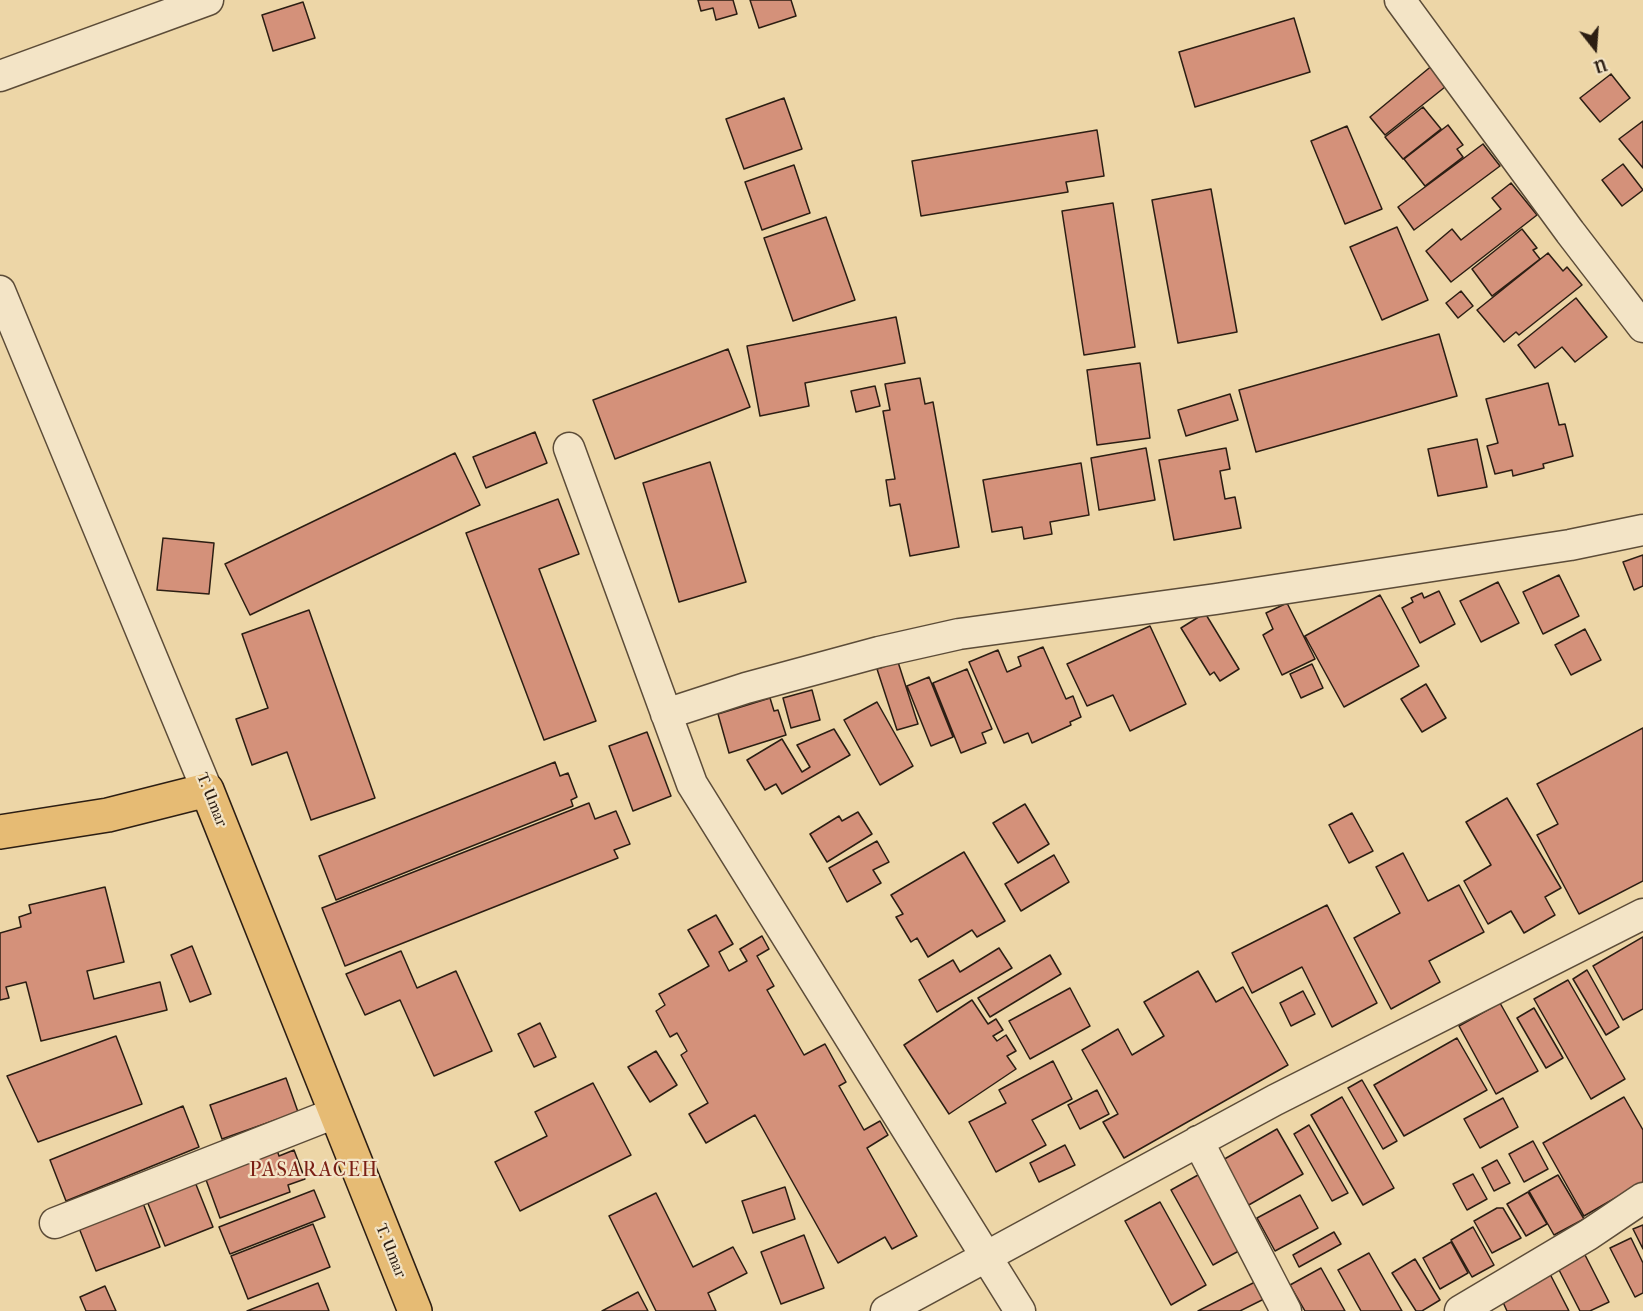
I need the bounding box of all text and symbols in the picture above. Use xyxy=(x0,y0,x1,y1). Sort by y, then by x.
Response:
north arrow xyxy=(1565,18,1625,78)
text: U xyxy=(1592,55,1609,77)
street label: T. Umar xyxy=(192,770,230,830)
district label: PASARACEH xyxy=(249,1159,379,1183)
street label: T. Umar xyxy=(371,1221,409,1281)

